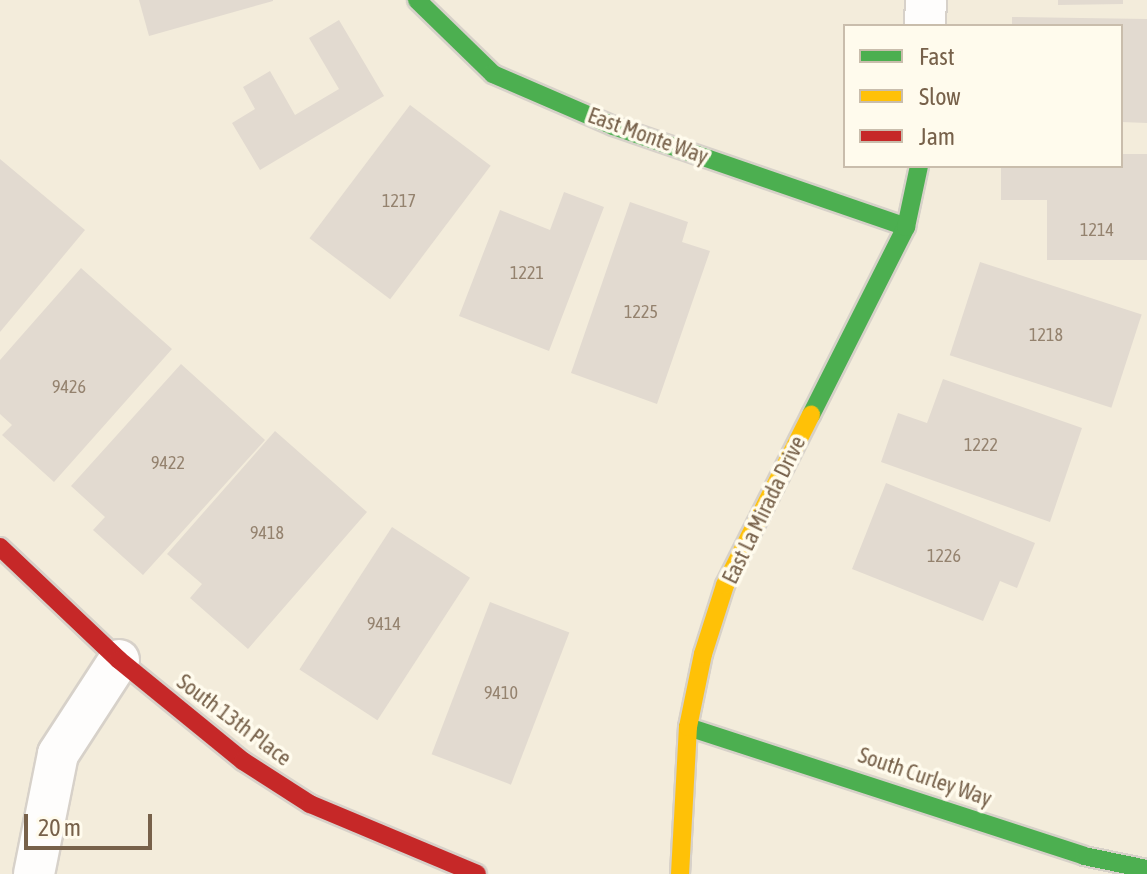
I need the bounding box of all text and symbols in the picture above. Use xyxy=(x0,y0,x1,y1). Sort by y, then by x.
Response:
legend xyxy=(843,24,1123,168)
text: Fast xyxy=(919,43,955,70)
text: Slow xyxy=(919,83,961,110)
street label: East Monte Way xyxy=(584,102,712,170)
text: Jam xyxy=(919,123,955,150)
house number: 1217 xyxy=(382,190,416,212)
house number: 1214 xyxy=(1080,219,1114,241)
house number: 1221 xyxy=(510,262,544,284)
house number: 1225 xyxy=(624,301,658,323)
house number: 1218 xyxy=(1029,324,1063,346)
house number: 9426 xyxy=(52,376,86,398)
street label: East La Mirada Drive xyxy=(717,432,811,588)
house number: 1222 xyxy=(964,434,998,456)
house number: 9422 xyxy=(151,452,185,474)
house number: 9418 xyxy=(250,522,284,544)
house number: 1226 xyxy=(927,545,961,567)
house number: 9414 xyxy=(367,613,401,635)
street label: South 13th Place xyxy=(172,669,296,771)
house number: 9410 xyxy=(484,682,518,704)
street label: South Curley Way xyxy=(855,742,995,812)
scale bar xyxy=(28,798,156,848)
text: 20 m xyxy=(38,814,81,841)

